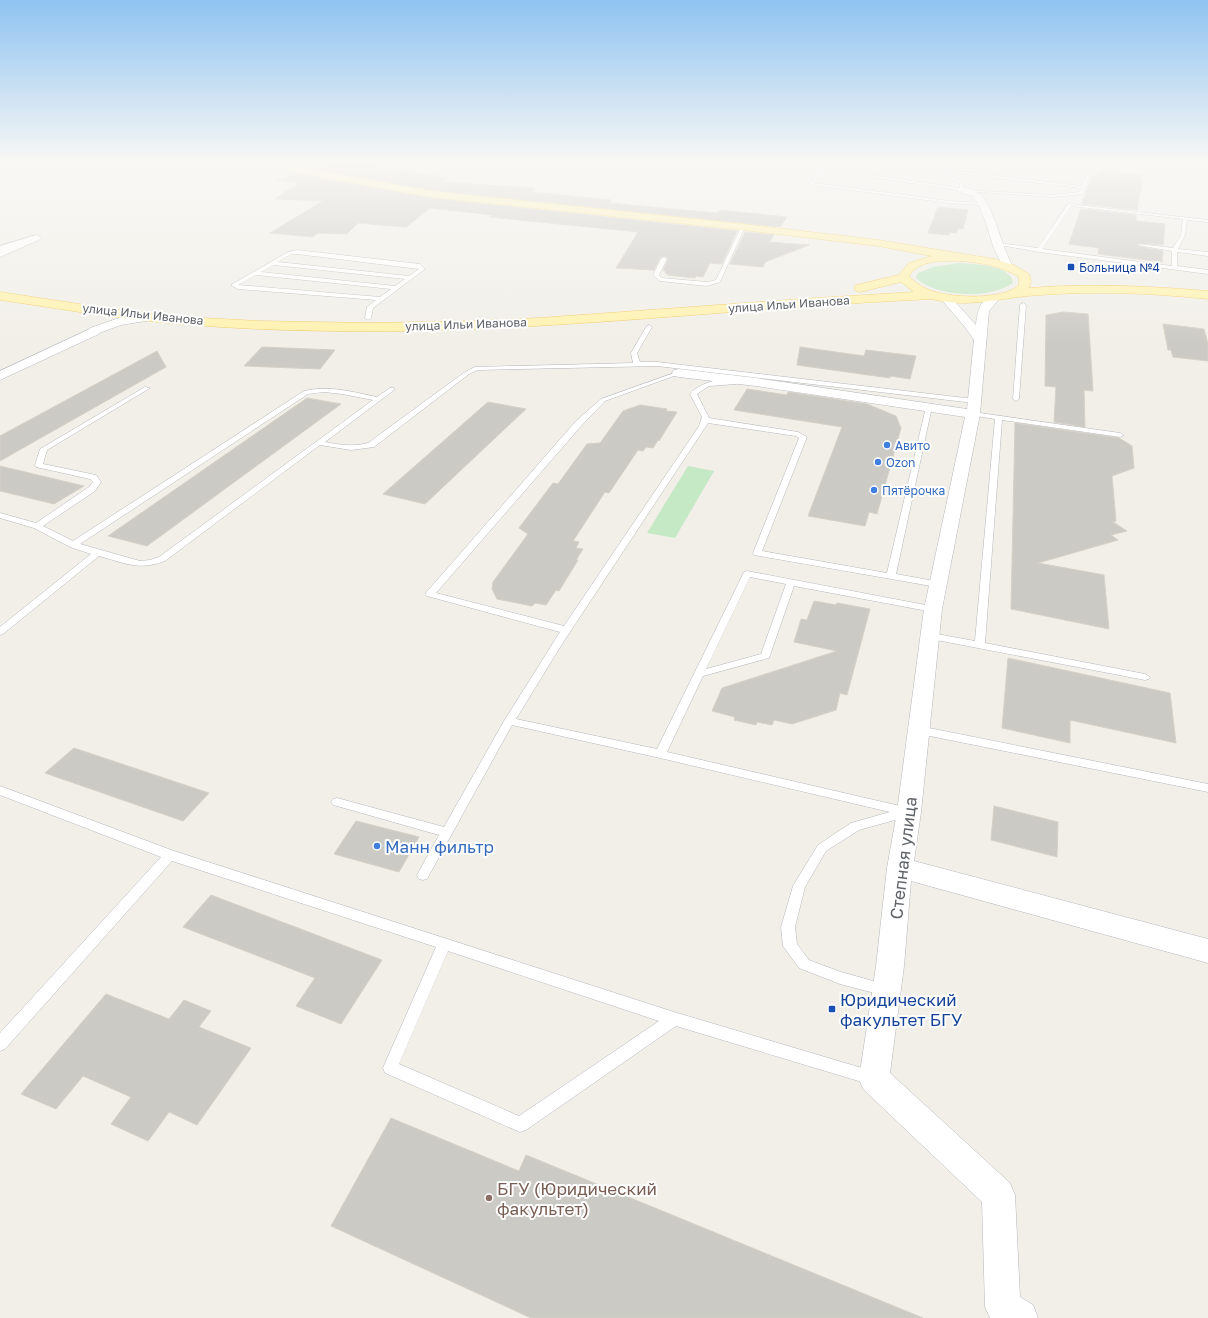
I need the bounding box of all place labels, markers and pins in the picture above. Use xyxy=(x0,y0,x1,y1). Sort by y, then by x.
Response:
place label: Больница №4 xyxy=(1079,260,1160,275)
marker: Больница №4 xyxy=(1066,262,1076,272)
place label: Авито xyxy=(895,438,930,453)
marker: Авито xyxy=(882,440,892,450)
place label: Ozon xyxy=(886,455,915,470)
marker: Ozon xyxy=(873,457,883,467)
place label: Пятёрочка xyxy=(882,483,945,498)
marker: Пятёрочка xyxy=(869,485,879,495)
place label: Манн фильтр xyxy=(385,836,494,857)
marker: Манн фильтр xyxy=(372,841,382,851)
place label: Юридический факультет БГУ xyxy=(840,989,963,1030)
marker: Юридический факультет БГУ xyxy=(827,1004,837,1014)
place label: БГУ (Юридический факультет) xyxy=(497,1178,657,1219)
marker: БГУ (Юридический факультет) xyxy=(484,1193,494,1203)

